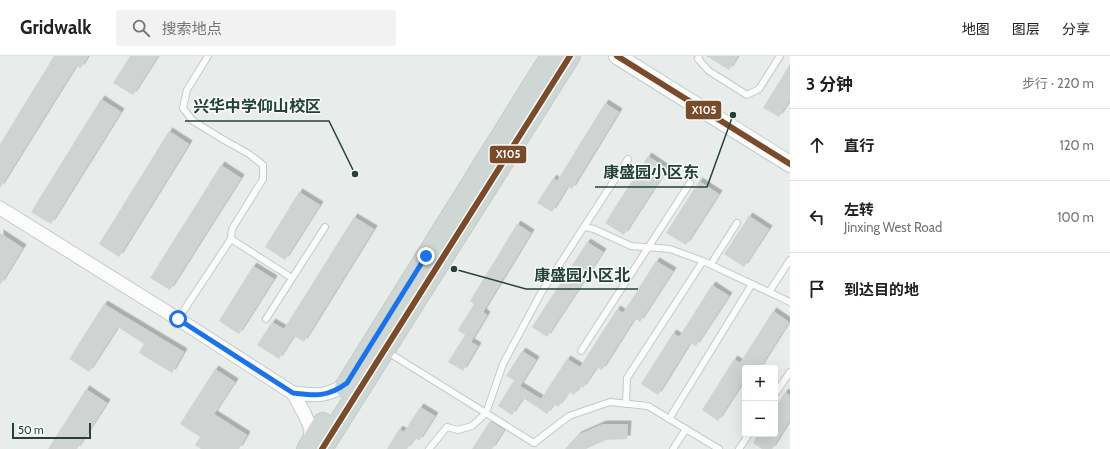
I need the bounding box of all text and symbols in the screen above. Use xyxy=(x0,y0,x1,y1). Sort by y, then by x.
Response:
search box xyxy=(116,10,396,46)
text: Gridwalk xyxy=(20,16,92,39)
icon: search xyxy=(130,17,152,39)
text: 搜索地点 xyxy=(162,20,222,38)
text: 地图 xyxy=(962,20,990,38)
text: 图层 xyxy=(1012,20,1040,38)
text: 分享 xyxy=(1062,20,1090,38)
text: 3 分钟 xyxy=(806,74,853,94)
text: 步行 · 220 m xyxy=(1022,75,1094,91)
callout: 兴华中学仰山校区 xyxy=(185,93,329,121)
text: 兴华中学仰山校区 xyxy=(193,97,321,116)
line badge: X105 xyxy=(685,100,722,120)
text: X105 xyxy=(691,103,716,117)
icon: ahead xyxy=(806,134,828,156)
text: 直行 xyxy=(844,137,874,155)
text: 120 m xyxy=(1060,137,1094,153)
line badge: X105 xyxy=(489,145,527,164)
text: X105 xyxy=(495,147,520,161)
callout: 康盛园小区东 xyxy=(595,159,707,187)
text: 康盛园小区东 xyxy=(603,163,699,182)
text: 左转 xyxy=(844,201,874,219)
icon: left xyxy=(806,206,828,228)
text: 100 m xyxy=(1057,209,1094,225)
text: Jinxing West Road xyxy=(844,219,942,235)
route end xyxy=(417,247,435,265)
callout: 康盛园小区北 xyxy=(526,261,638,289)
text: 康盛园小区北 xyxy=(534,266,630,285)
icon: arrive xyxy=(806,278,828,300)
text: 到达目的地 xyxy=(844,281,919,299)
route start xyxy=(169,310,187,328)
map controls xyxy=(742,365,778,437)
button: + xyxy=(742,365,778,401)
button: − xyxy=(742,401,778,437)
scale bar xyxy=(12,421,91,440)
text: 50 m xyxy=(18,423,44,437)

